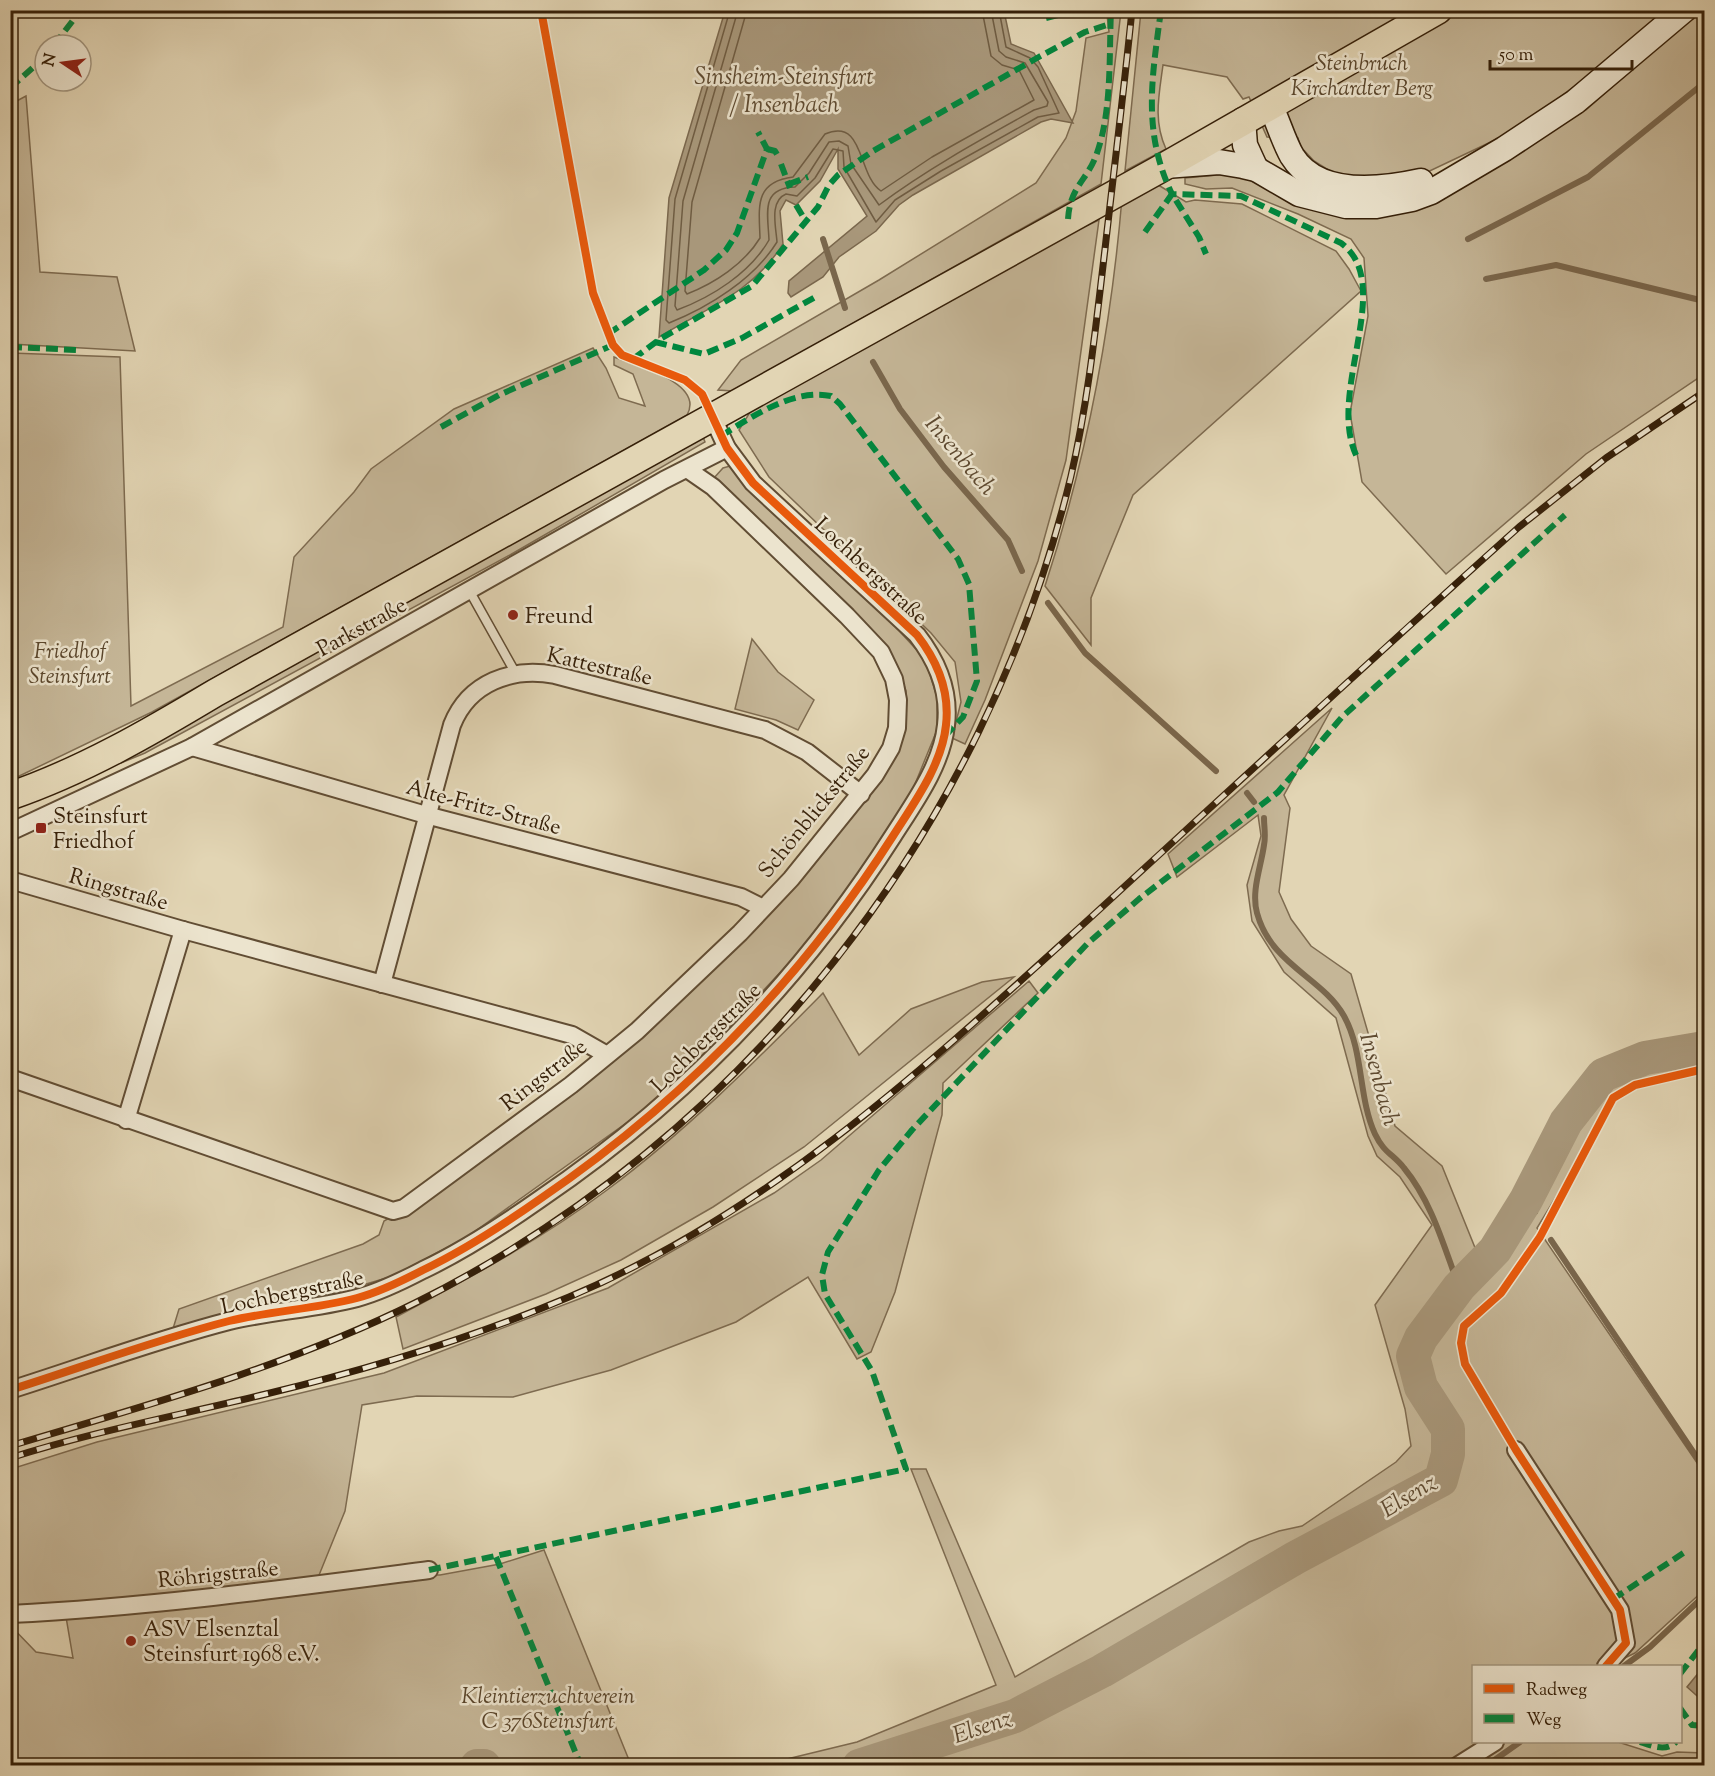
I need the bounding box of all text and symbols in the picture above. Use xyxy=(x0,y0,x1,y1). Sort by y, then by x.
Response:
north arrow xyxy=(33,33,93,93)
scale bar xyxy=(1490,33,1632,71)
text: 50 m xyxy=(1498,43,1534,69)
park label: Steinbruch Kirchardter Berg xyxy=(1291,49,1434,106)
text: N xyxy=(38,51,64,69)
water label: Sinsheim-Steinsfurt / Insenbach xyxy=(694,61,874,123)
water label: Insenbach xyxy=(916,409,1003,504)
street label: Lochbergstraße xyxy=(806,511,934,634)
street label: Parkstraße xyxy=(312,591,413,666)
place label: Freund xyxy=(525,602,593,634)
marker: Freund xyxy=(506,608,520,622)
park label: Friedhof Steinsfurt xyxy=(29,637,112,694)
street label: Kattestraße xyxy=(543,640,655,696)
street label: Schönblickstraße xyxy=(752,740,879,886)
street label: Alte-Fritz-Straße xyxy=(402,773,564,845)
place label: Steinsfurt Friedhof xyxy=(53,802,148,859)
marker: Steinsfurt Friedhof xyxy=(34,821,48,835)
street label: Ringstraße xyxy=(65,861,172,920)
street label: Lochbergstraße xyxy=(644,976,770,1102)
water label: Insenbach xyxy=(1349,1029,1407,1130)
street label: Ringstraße xyxy=(495,1032,595,1120)
street label: Lochbergstraße xyxy=(218,1263,367,1325)
water label: Elsenz xyxy=(1374,1466,1444,1527)
street label: Röhrigstraße xyxy=(156,1554,280,1598)
place label: ASV Elsenztal Steinsfurt 1968 e.V. xyxy=(143,1615,320,1672)
marker: ASV Elsenztal Steinsfurt 1968 e.V. xyxy=(124,1634,138,1648)
legend xyxy=(1472,1665,1682,1743)
text: Radweg xyxy=(1526,1678,1587,1704)
park label: Kleintierzuchtverein C 376Steinsfurt xyxy=(461,1682,635,1739)
water label: Elsenz xyxy=(948,1702,1017,1754)
text: Weg xyxy=(1526,1708,1562,1734)

